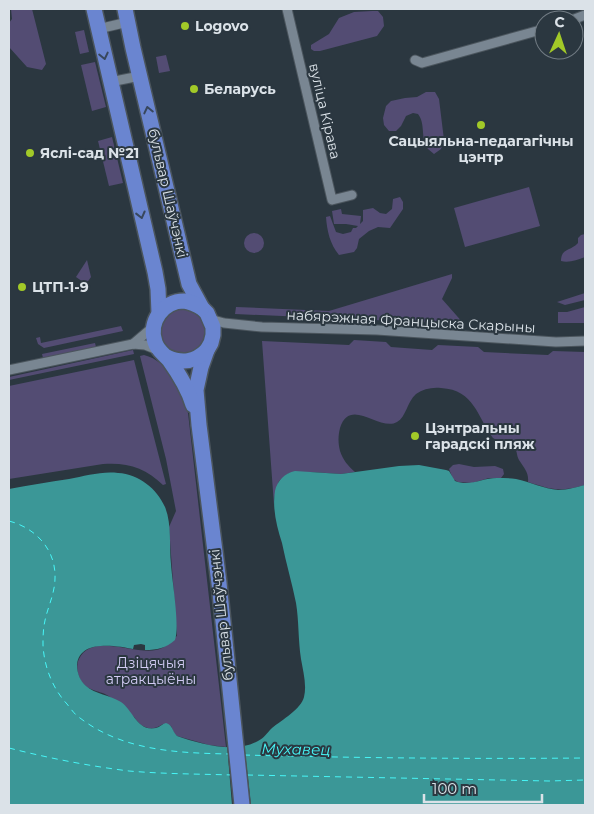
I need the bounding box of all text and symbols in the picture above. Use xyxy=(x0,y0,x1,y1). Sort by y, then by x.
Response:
north arrow xyxy=(534,10,584,60)
text: С xyxy=(554,13,565,31)
place label: Logovo xyxy=(195,17,249,35)
marker: Logovo xyxy=(179,20,191,32)
one-way arrow xyxy=(98,52,109,61)
street label: вуліца Кірава xyxy=(305,61,345,161)
place label: Беларусь xyxy=(204,80,276,98)
marker: Беларусь xyxy=(188,83,200,95)
one-way arrow xyxy=(143,106,154,115)
marker: Сацыяльна-педагагічны цэнтр xyxy=(475,119,487,131)
street label: бульвар Шаўчэнкі xyxy=(144,127,192,259)
place label: Сацыяльна-педагагічны цэнтр xyxy=(388,132,574,166)
place label: Яслі-сад №21 xyxy=(40,144,139,162)
marker: Яслі-сад №21 xyxy=(24,147,36,159)
one-way arrow xyxy=(135,210,146,219)
place label: ЦТП-1-9 xyxy=(32,278,89,296)
marker: ЦТП-1-9 xyxy=(16,281,28,293)
street label: набярэжная Францыска Скарыны xyxy=(286,305,536,337)
place label: Цэнтральны гарадскі пляж xyxy=(425,419,535,453)
marker: Цэнтральны гарадскі пляж xyxy=(409,430,421,442)
street label: бульвар Шаўчэнкі xyxy=(205,548,237,682)
park label: Дзіцячыя атракцыёны xyxy=(106,654,196,688)
water label: Мухавец xyxy=(261,739,331,759)
scale bar xyxy=(424,772,542,804)
text: 100 m xyxy=(432,779,477,798)

